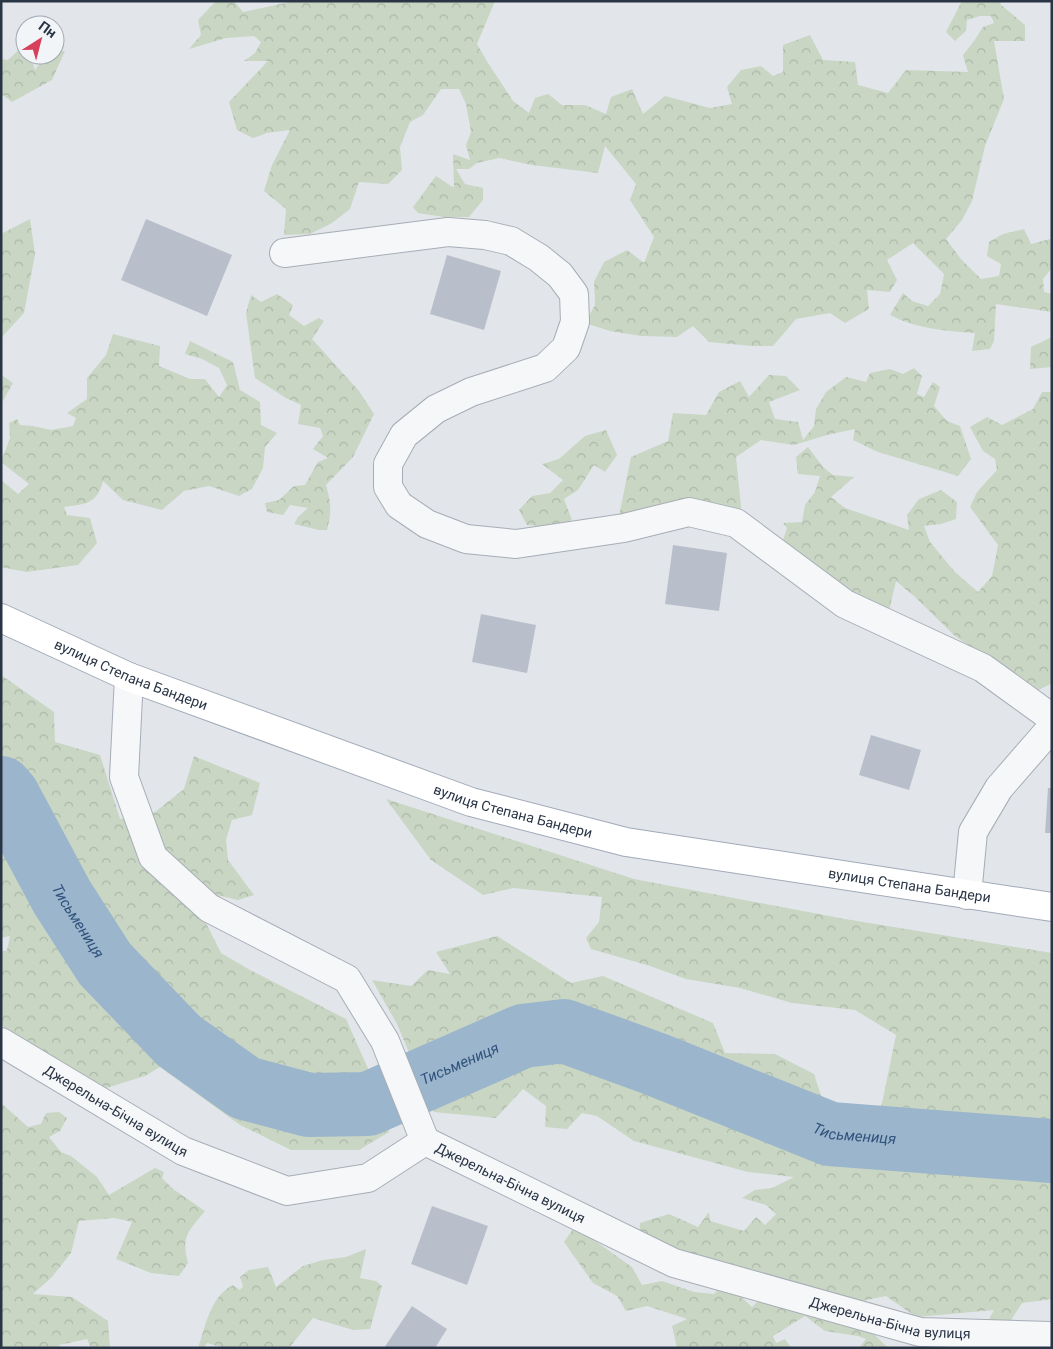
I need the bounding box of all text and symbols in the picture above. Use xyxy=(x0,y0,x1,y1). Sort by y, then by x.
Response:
north arrow xyxy=(15,15,65,65)
text: Пн xyxy=(36,18,60,41)
street label: вулиця Степана Бандери xyxy=(52,636,210,713)
street label: вулиця Степана Бандери xyxy=(432,781,594,841)
street label: вулиця Степана Бандери xyxy=(827,865,992,906)
water label: Тисьмениця xyxy=(48,881,108,961)
water label: Тисьмениця xyxy=(418,1039,502,1089)
street label: Джерельна-Бічна вулиця xyxy=(41,1062,190,1160)
water label: Тисьмениця xyxy=(810,1119,897,1148)
street label: Джерельна-Бічна вулиця xyxy=(433,1139,588,1226)
street label: Джерельна-Бічна вулиця xyxy=(808,1293,971,1342)

